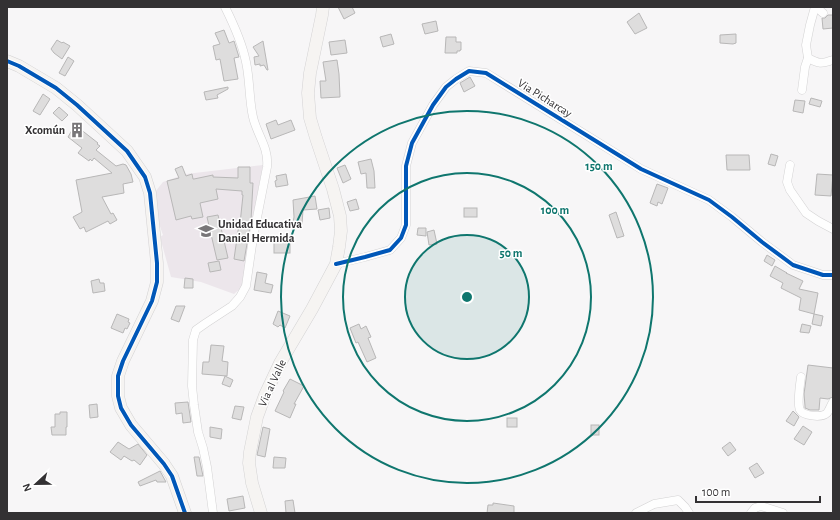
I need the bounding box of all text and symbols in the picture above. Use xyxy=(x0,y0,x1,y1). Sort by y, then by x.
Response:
street label: Via Picharcay xyxy=(515,77,574,120)
building icon: Xcomún xyxy=(68,121,86,139)
place label: Xcomún xyxy=(25,124,65,136)
text: 150 m xyxy=(585,160,613,172)
text: 100 m xyxy=(541,204,569,216)
place label: Unidad Educativa Daniel Hermida xyxy=(218,218,302,244)
school or university icon: Unidad Educativa Daniel Hermida xyxy=(197,222,215,240)
text: 50 m xyxy=(500,247,523,259)
centre of rings xyxy=(460,290,474,304)
street label: Via al Valle xyxy=(256,357,288,409)
north arrow xyxy=(16,464,56,504)
scale bar xyxy=(696,478,820,504)
text: N xyxy=(21,482,34,493)
text: 100 m xyxy=(702,486,730,498)

